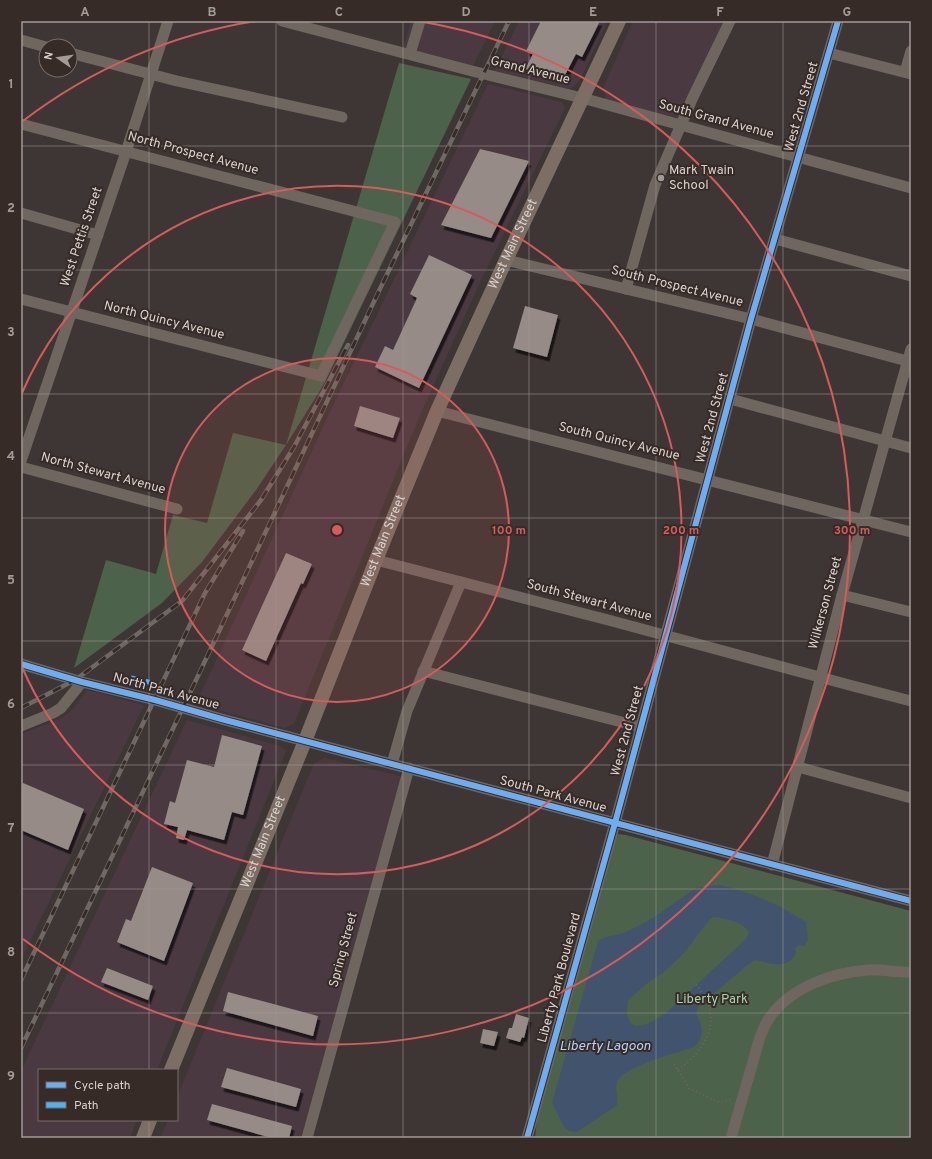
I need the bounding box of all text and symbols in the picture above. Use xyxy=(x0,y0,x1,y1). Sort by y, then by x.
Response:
text: A xyxy=(80,5,90,21)
text: B xyxy=(208,5,217,21)
text: C xyxy=(335,5,343,21)
text: D xyxy=(461,5,471,21)
text: E xyxy=(589,5,597,21)
text: F xyxy=(716,5,724,21)
text: G xyxy=(843,5,852,21)
north arrow xyxy=(38,38,78,78)
text: N xyxy=(42,51,57,61)
street label: Grand Avenue xyxy=(488,53,572,89)
street label: West 2nd Street xyxy=(781,60,823,154)
text: 1 xyxy=(8,77,14,93)
street label: South Grand Avenue xyxy=(657,97,775,143)
street label: North Prospect Avenue xyxy=(126,129,260,179)
place label: Mark Twain School xyxy=(669,163,734,194)
marker: Mark Twain School xyxy=(656,173,666,183)
street label: West Pettis Street xyxy=(57,185,107,289)
street label: West Main Street xyxy=(486,197,542,292)
text: 2 xyxy=(7,201,15,217)
street label: South Prospect Avenue xyxy=(609,263,745,311)
street label: North Quincy Avenue xyxy=(102,298,226,344)
text: 3 xyxy=(7,325,15,341)
street label: West 2nd Street xyxy=(693,371,733,465)
street label: South Quincy Avenue xyxy=(557,419,681,465)
text: 4 xyxy=(7,449,15,465)
street label: North Stewart Avenue xyxy=(39,450,167,498)
street label: West Main Street xyxy=(358,493,410,590)
centre of rings xyxy=(330,523,344,537)
text: 100 m xyxy=(492,523,526,539)
text: 200 m xyxy=(663,523,699,539)
text: 300 m xyxy=(834,523,870,539)
street label: Wilkerson Street xyxy=(806,555,846,651)
text: 5 xyxy=(7,573,15,589)
street label: South Stewart Avenue xyxy=(525,577,653,625)
street label: North Park Avenue xyxy=(111,670,221,714)
street label: West 2nd Street xyxy=(608,684,648,778)
text: 6 xyxy=(7,697,15,713)
street label: South Park Avenue xyxy=(498,773,608,817)
street label: West Main Street xyxy=(238,794,290,891)
text: 7 xyxy=(8,821,15,837)
street label: Spring Street xyxy=(326,911,362,989)
street label: Liberty Park Boulevard xyxy=(535,911,585,1045)
text: 8 xyxy=(7,945,15,961)
park label: Liberty Park xyxy=(676,992,748,1008)
water label: Liberty Lagoon xyxy=(559,1038,651,1055)
text: 9 xyxy=(7,1069,15,1085)
legend xyxy=(38,1069,178,1121)
text: Cycle path xyxy=(74,1078,131,1094)
text: Path xyxy=(74,1098,99,1114)

